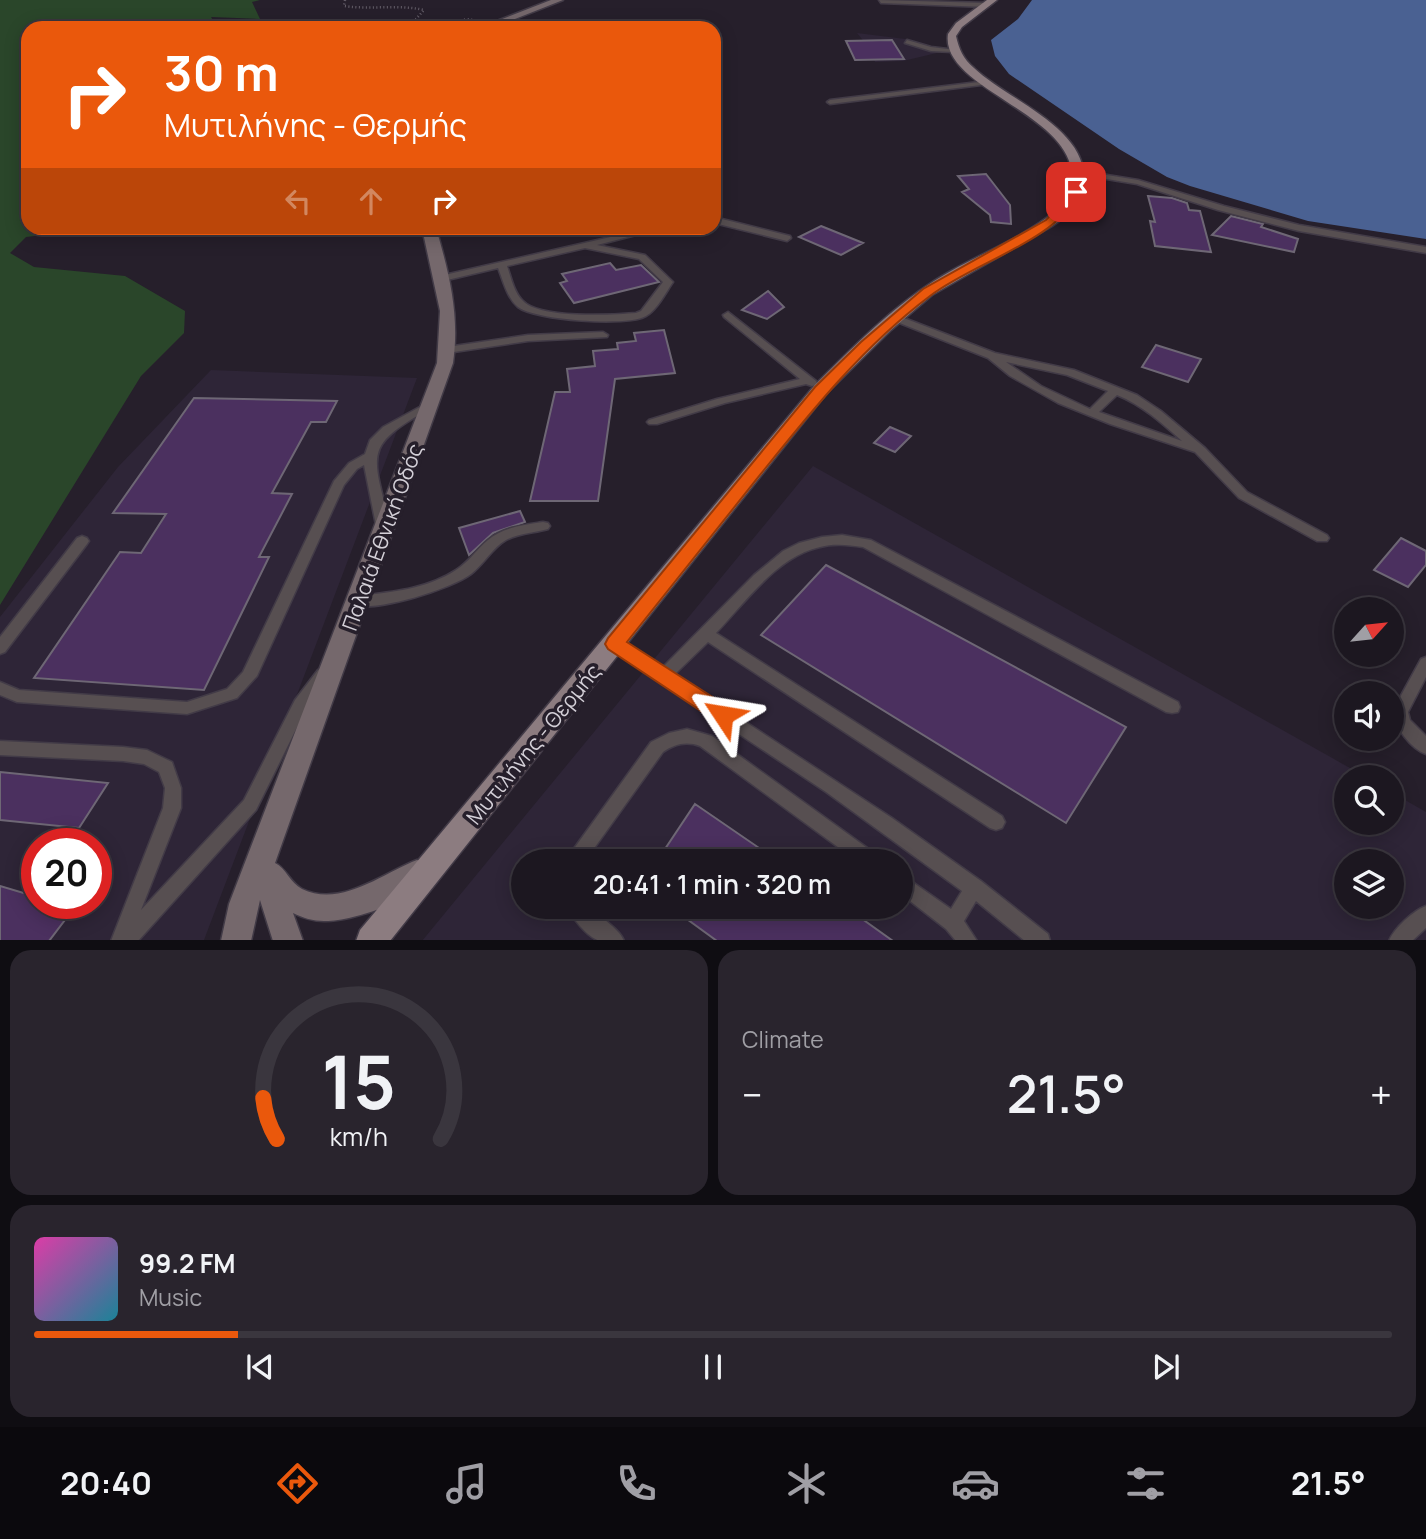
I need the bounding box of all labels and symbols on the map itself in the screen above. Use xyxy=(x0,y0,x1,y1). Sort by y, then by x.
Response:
pin xyxy=(1046,162,1106,222)
street label: Παλαιά Εθνική Οδός xyxy=(335,440,429,634)
north arrow xyxy=(1334,597,1404,667)
street label: Μυτιλήνης - Θερμής xyxy=(460,658,606,830)
position arrow xyxy=(686,678,760,752)
speed limit sign: 20 xyxy=(21,828,112,919)

